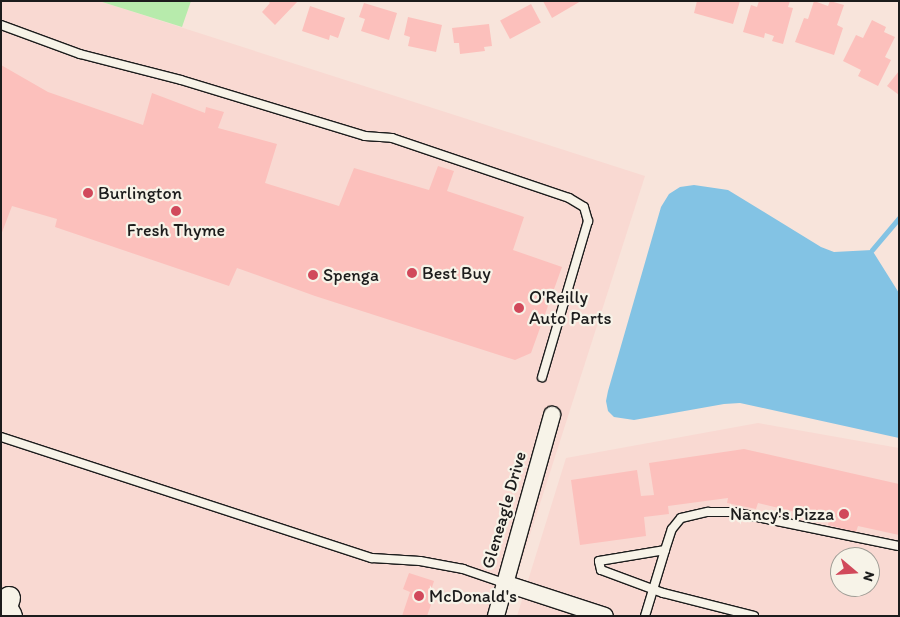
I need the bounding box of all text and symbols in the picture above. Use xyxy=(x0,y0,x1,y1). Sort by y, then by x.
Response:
place label: Burlington xyxy=(98,182,182,204)
marker: Burlington xyxy=(82,187,94,199)
marker: Fresh Thyme xyxy=(170,205,182,217)
place label: Fresh Thyme xyxy=(127,219,225,241)
place label: Best Buy xyxy=(422,262,491,284)
place label: Spenga xyxy=(323,264,379,286)
marker: Best Buy xyxy=(406,267,418,279)
marker: Spenga xyxy=(307,269,319,281)
place label: O'Reilly Auto Parts xyxy=(529,287,611,330)
marker: O'Reilly Auto Parts xyxy=(513,302,525,314)
street label: Gleneagle Drive xyxy=(477,449,531,571)
place label: Nancy's Pizza xyxy=(730,503,834,525)
marker: Nancy's Pizza xyxy=(838,508,850,520)
north arrow xyxy=(830,547,880,597)
text: N xyxy=(859,569,878,584)
place label: McDonald's xyxy=(429,585,517,607)
marker: McDonald's xyxy=(413,590,425,602)

